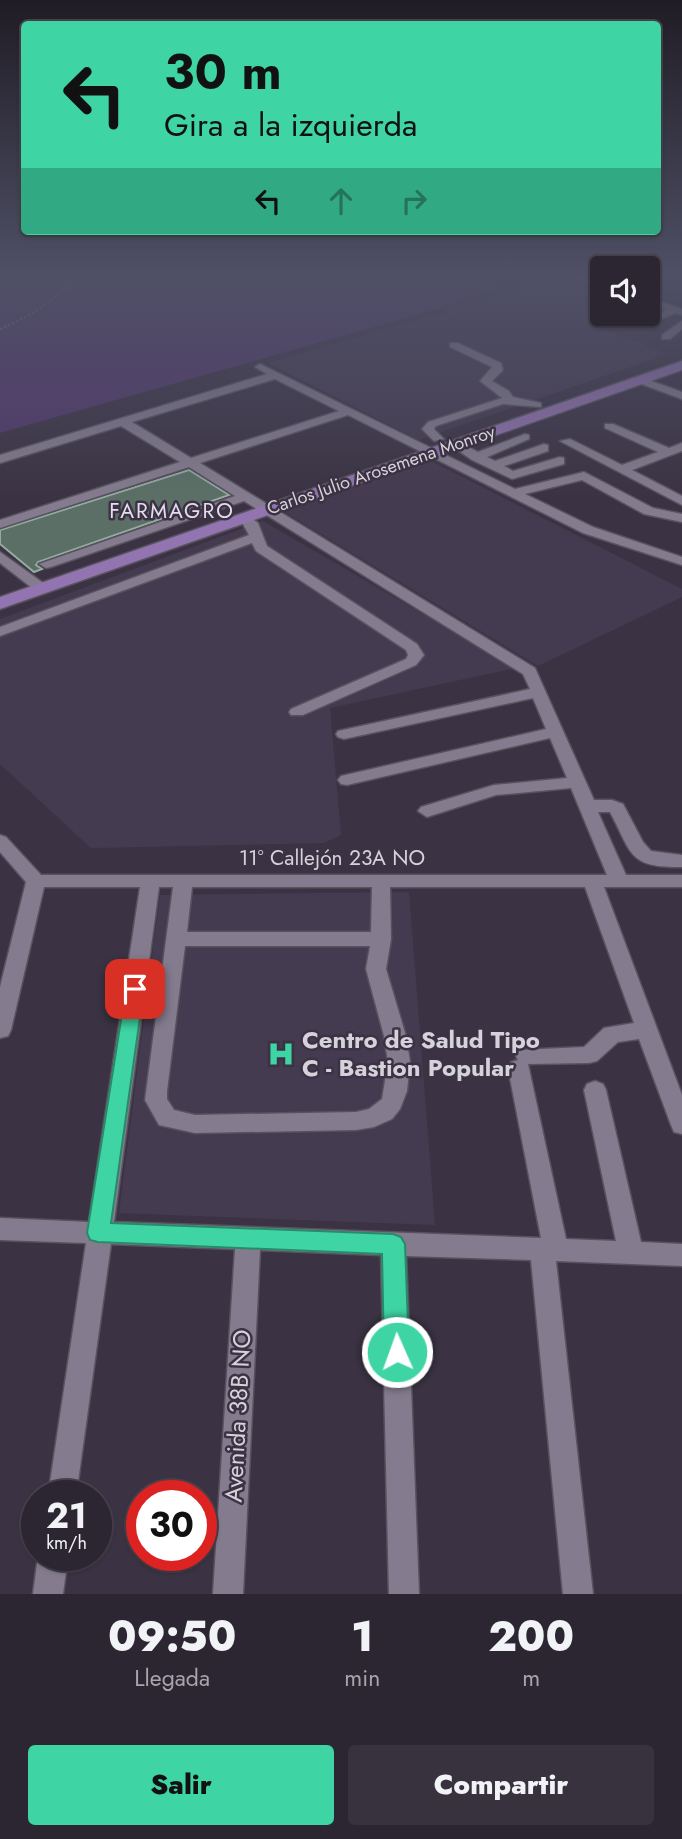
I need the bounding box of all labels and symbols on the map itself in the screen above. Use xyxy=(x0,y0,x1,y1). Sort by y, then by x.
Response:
street label: Carlos Julio Arosemena Monroy xyxy=(263,419,499,521)
district label: FARMAGRO xyxy=(109,496,235,526)
street label: 11º Callejón 23A NO xyxy=(239,843,425,873)
pin xyxy=(105,959,165,1019)
place label: Centro de Salud Tipo C - Bastion Popular xyxy=(302,1022,540,1085)
hospital icon: Centro de Salud Tipo C - Bastion Popular xyxy=(266,1039,296,1069)
position arrow xyxy=(360,1315,434,1389)
street label: Avenida 38B NO xyxy=(216,1329,259,1503)
speed limit sign: 30 xyxy=(126,1480,217,1571)

